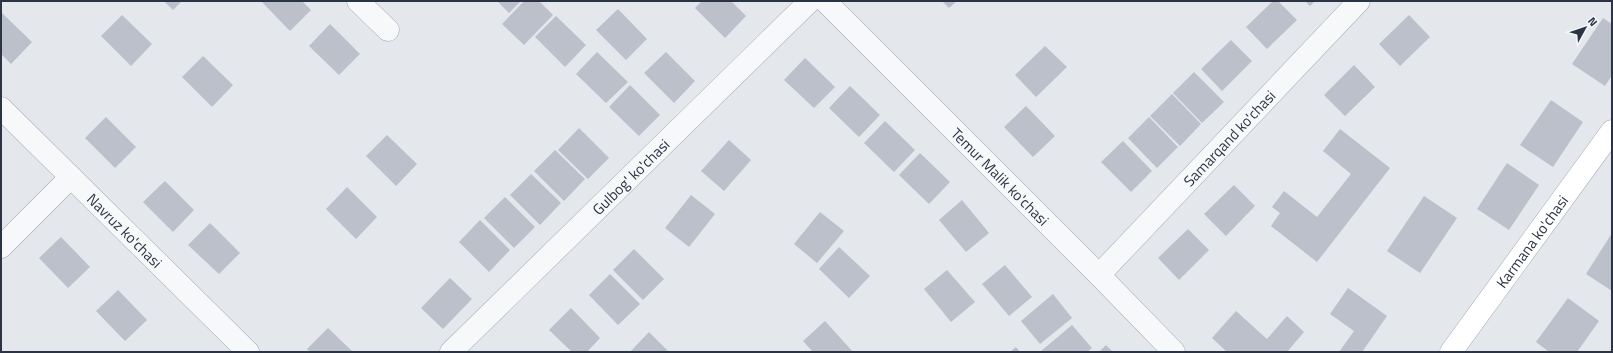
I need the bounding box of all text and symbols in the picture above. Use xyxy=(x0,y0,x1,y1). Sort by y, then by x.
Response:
north arrow xyxy=(1565,8,1605,48)
text: N xyxy=(1584,14,1601,30)
street label: Samarqand ko'chasi xyxy=(1178,84,1281,191)
street label: Temur Malik ko'chasi xyxy=(946,122,1055,231)
street label: Gulbog' ko'chasi xyxy=(586,133,675,220)
street label: Navruz ko'chasi xyxy=(82,188,168,273)
street label: Karmana ko'chasi xyxy=(1490,190,1573,293)

